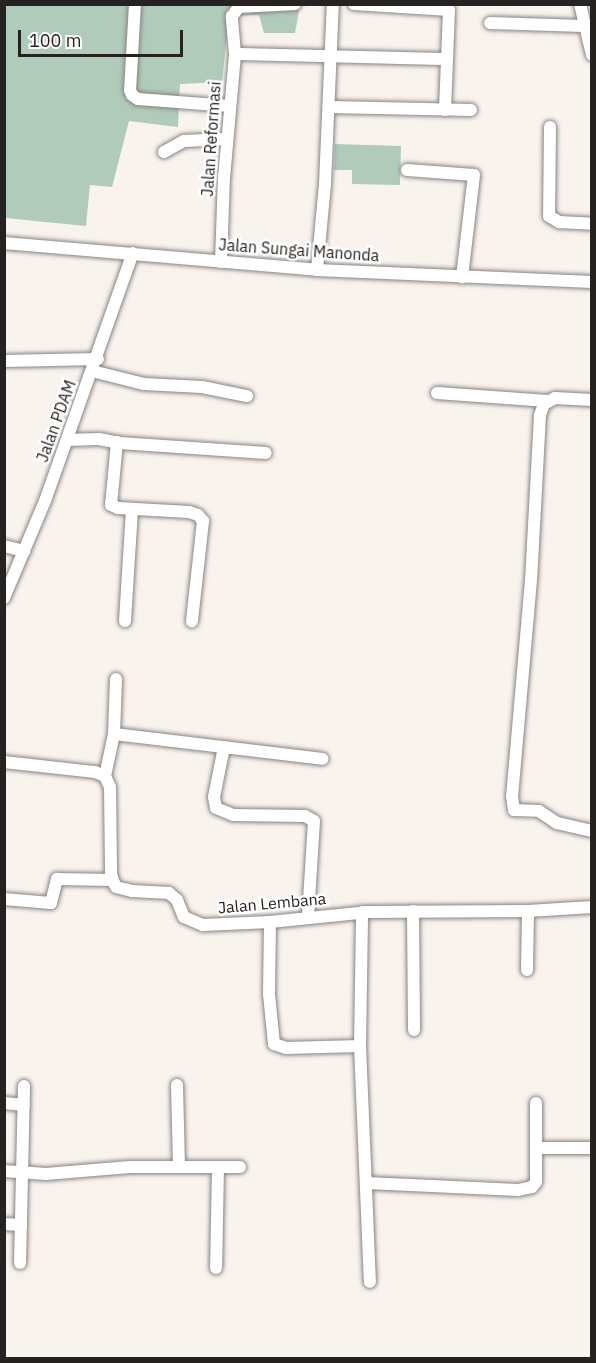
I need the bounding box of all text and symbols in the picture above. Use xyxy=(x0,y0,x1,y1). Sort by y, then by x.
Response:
scale bar xyxy=(21,18,186,56)
text: 100 m xyxy=(29,29,81,52)
street label: Jalan Reformasi xyxy=(197,81,225,197)
street label: Jalan Sungai Manonda xyxy=(218,235,380,265)
street label: Jalan PDAM xyxy=(32,377,80,465)
street label: Jalan Lembana xyxy=(217,889,327,917)

